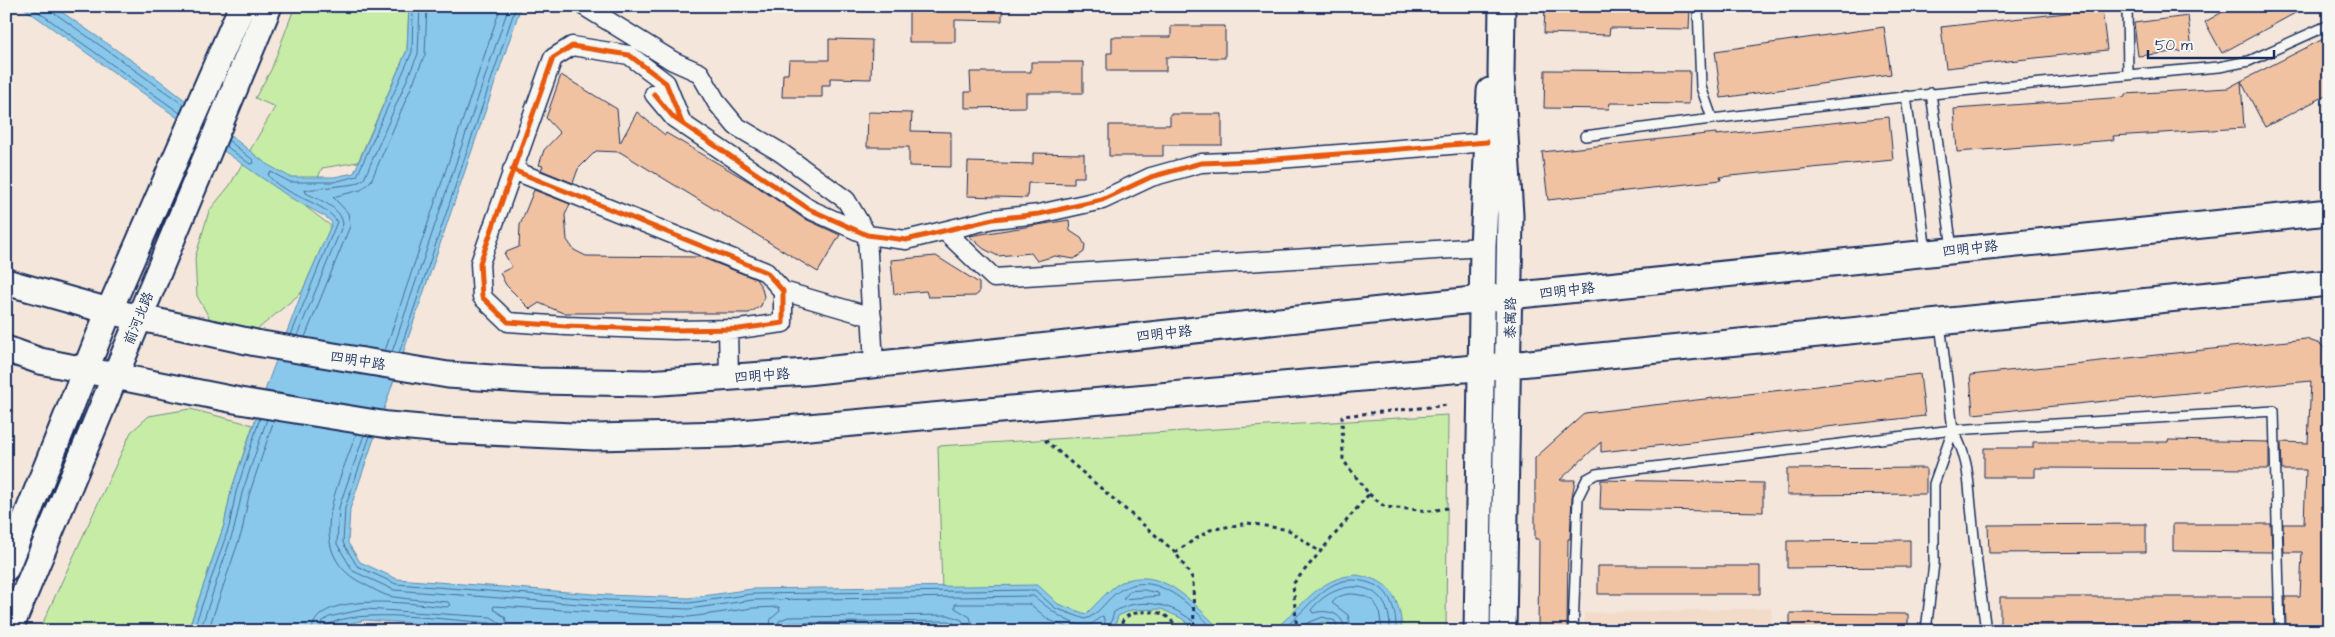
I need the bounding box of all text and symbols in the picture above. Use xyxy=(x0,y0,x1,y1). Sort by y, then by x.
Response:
scale bar xyxy=(2148,28,2274,60)
text: 50 m xyxy=(2155,35,2193,56)
street label: 四明中路 xyxy=(1941,236,1999,262)
street label: 四明中路 xyxy=(1538,278,1596,304)
street label: 前河北路 xyxy=(119,289,159,348)
street label: 泰寓路 xyxy=(1501,297,1521,339)
street label: 四明中路 xyxy=(1135,321,1193,347)
street label: 四明中路 xyxy=(329,347,387,375)
street label: 四明中路 xyxy=(733,364,791,388)

